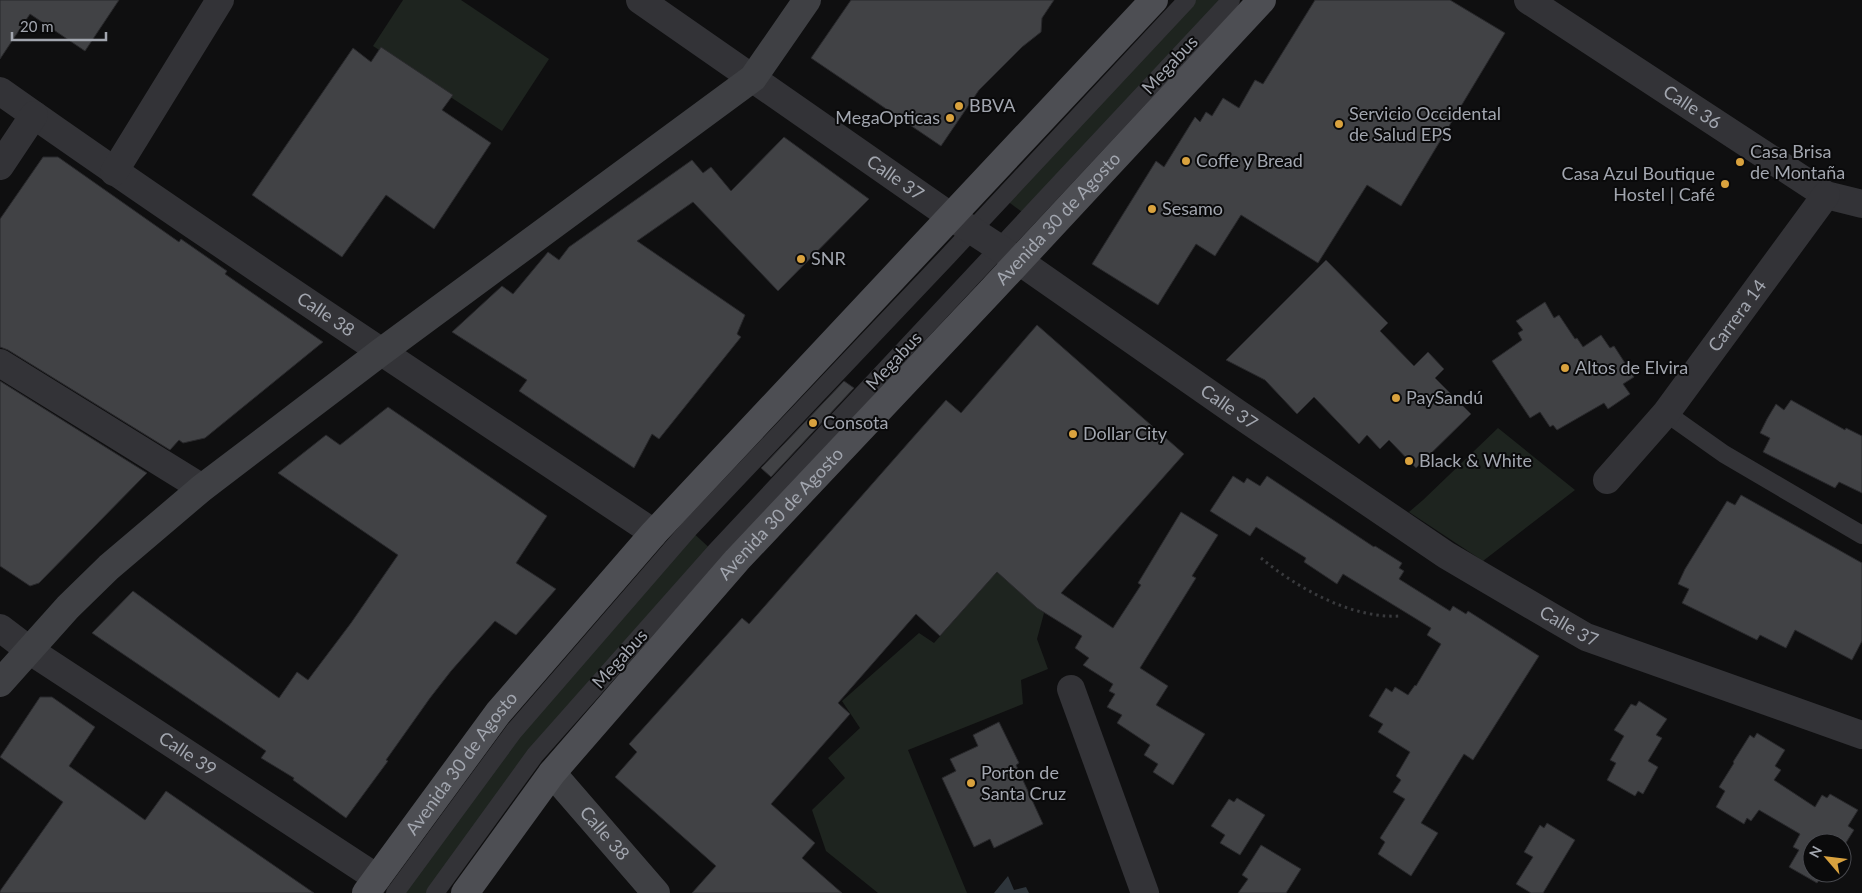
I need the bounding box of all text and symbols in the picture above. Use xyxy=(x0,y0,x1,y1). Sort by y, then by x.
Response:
scale bar xyxy=(12,10,106,42)
text: 20 m xyxy=(20,17,54,35)
street label: Megabus xyxy=(1137,30,1202,98)
street label: Calle 36 xyxy=(1660,80,1726,133)
place label: BBVA xyxy=(969,94,1016,116)
marker: BBVA xyxy=(953,100,965,112)
place label: Servicio Occidental de Salud EPS xyxy=(1349,102,1501,145)
place label: MegaOpticas xyxy=(835,106,940,128)
marker: MegaOpticas xyxy=(944,112,956,124)
marker: Servicio Occidental de Salud EPS xyxy=(1333,118,1345,130)
place label: Casa Brisa de Montaña xyxy=(1750,140,1845,183)
street label: Avenida 30 de Agosto xyxy=(990,147,1125,289)
place label: Coffe y Bread xyxy=(1196,149,1303,171)
street label: Calle 37 xyxy=(863,150,928,204)
marker: Coffe y Bread xyxy=(1180,155,1192,167)
marker: Casa Brisa de Montaña xyxy=(1734,156,1746,168)
place label: Casa Azul Boutique Hostel | Café xyxy=(1562,162,1715,205)
marker: Casa Azul Boutique Hostel | Café xyxy=(1719,178,1731,190)
place label: Sesamo xyxy=(1162,197,1223,219)
marker: Sesamo xyxy=(1146,203,1158,215)
place label: SNR xyxy=(811,247,847,269)
marker: SNR xyxy=(795,253,807,265)
street label: Carrera 14 xyxy=(1703,275,1770,356)
street label: Calle 38 xyxy=(293,286,359,341)
street label: Megabus xyxy=(861,326,926,394)
place label: Altos de Elvira xyxy=(1575,356,1688,378)
marker: Altos de Elvira xyxy=(1559,362,1571,374)
street label: Calle 37 xyxy=(1197,379,1262,434)
place label: PaySandú xyxy=(1406,386,1483,408)
marker: PaySandú xyxy=(1390,392,1402,404)
place label: Consota xyxy=(823,411,888,433)
marker: Consota xyxy=(807,417,819,429)
place label: Dollar City xyxy=(1083,422,1168,444)
marker: Dollar City xyxy=(1067,428,1079,440)
street label: Avenida 30 de Agosto xyxy=(713,442,847,584)
place label: Black & White xyxy=(1419,449,1532,471)
marker: Black & White xyxy=(1403,455,1415,467)
street label: Calle 37 xyxy=(1536,600,1602,651)
street label: Megabus xyxy=(587,624,652,693)
street label: Avenida 30 de Agosto xyxy=(400,687,522,839)
street label: Calle 39 xyxy=(155,726,221,780)
place label: Porton de Santa Cruz xyxy=(981,761,1066,804)
marker: Porton de Santa Cruz xyxy=(965,777,977,789)
street label: Calle 38 xyxy=(576,801,635,864)
north arrow xyxy=(1802,833,1852,883)
text: N xyxy=(1805,843,1825,860)

